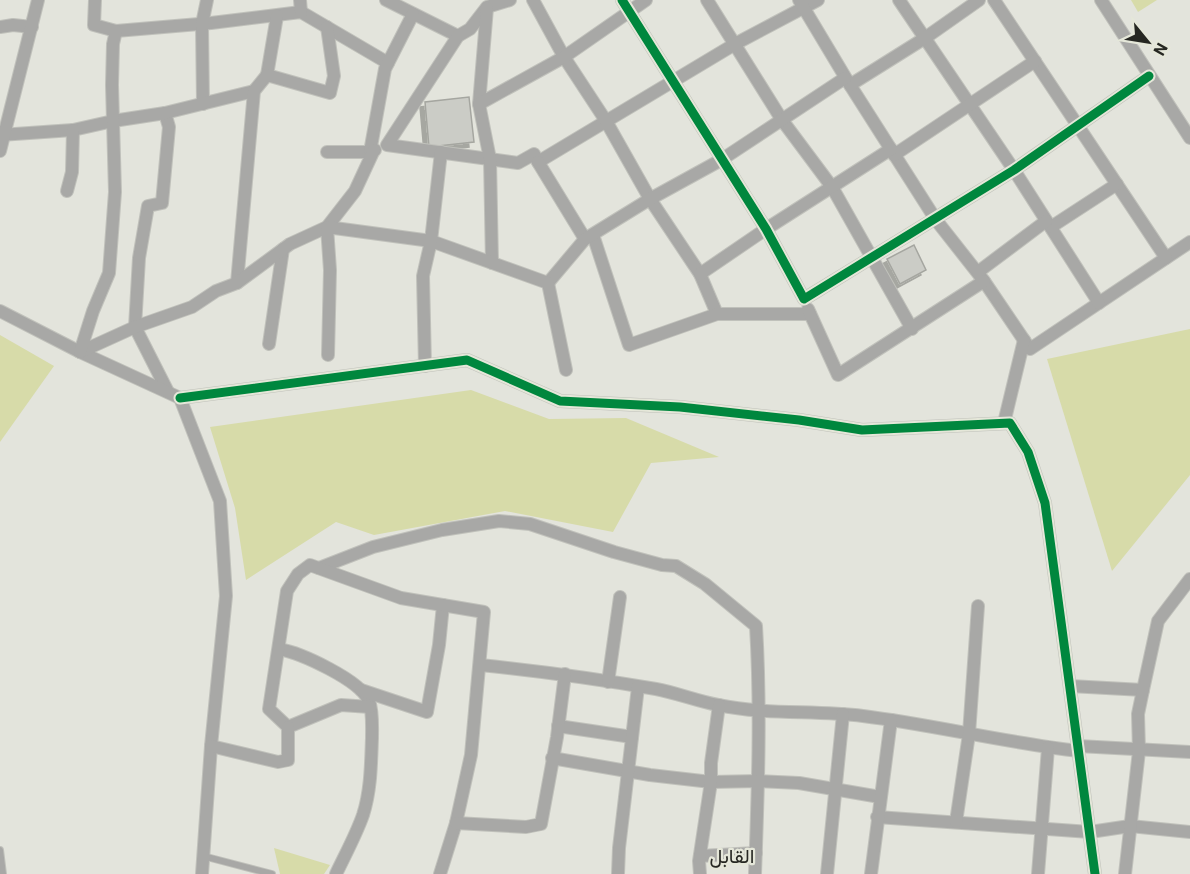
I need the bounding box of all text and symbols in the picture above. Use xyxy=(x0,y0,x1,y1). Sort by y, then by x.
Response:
north arrow xyxy=(1118,12,1178,72)
text: N xyxy=(1150,40,1172,59)
district label: القابل xyxy=(710,844,754,868)

